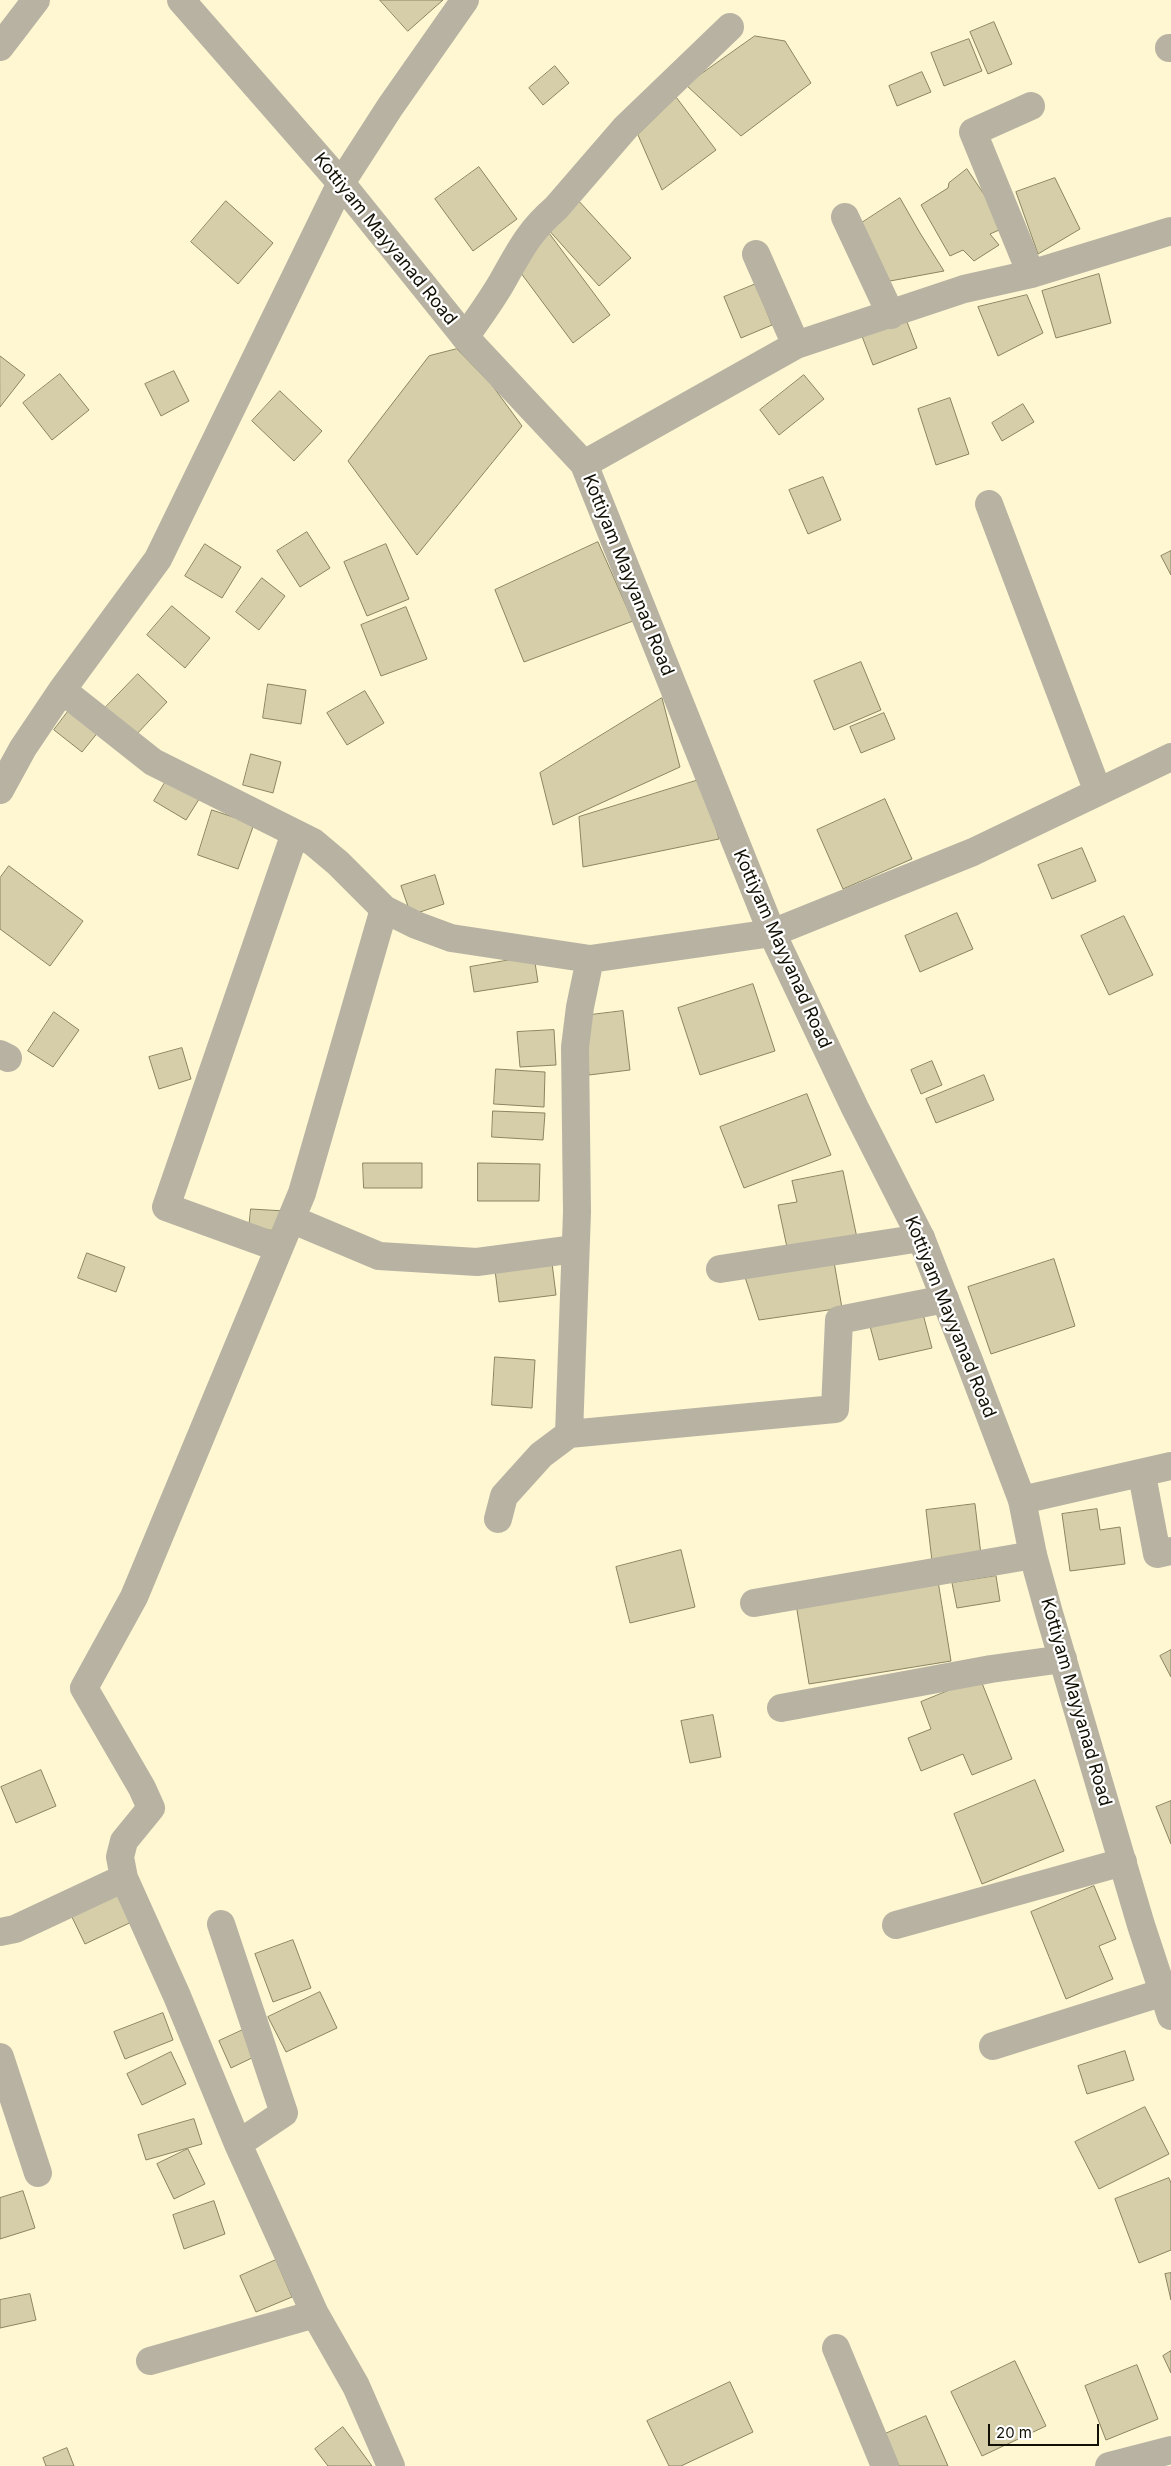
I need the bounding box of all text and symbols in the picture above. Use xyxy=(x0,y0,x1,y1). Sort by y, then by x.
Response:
street label: Kottiyam Mayyanad Road xyxy=(309,148,461,330)
street label: Kottiyam Mayyanad Road xyxy=(578,471,678,679)
street label: Kottiyam Mayyanad Road xyxy=(728,846,836,1052)
street label: Kottiyam Mayyanad Road xyxy=(900,1213,1000,1421)
street label: Kottiyam Mayyanad Road xyxy=(1036,1595,1116,1809)
scale bar xyxy=(991,2414,1102,2446)
text: 20 m xyxy=(996,2423,1032,2442)

